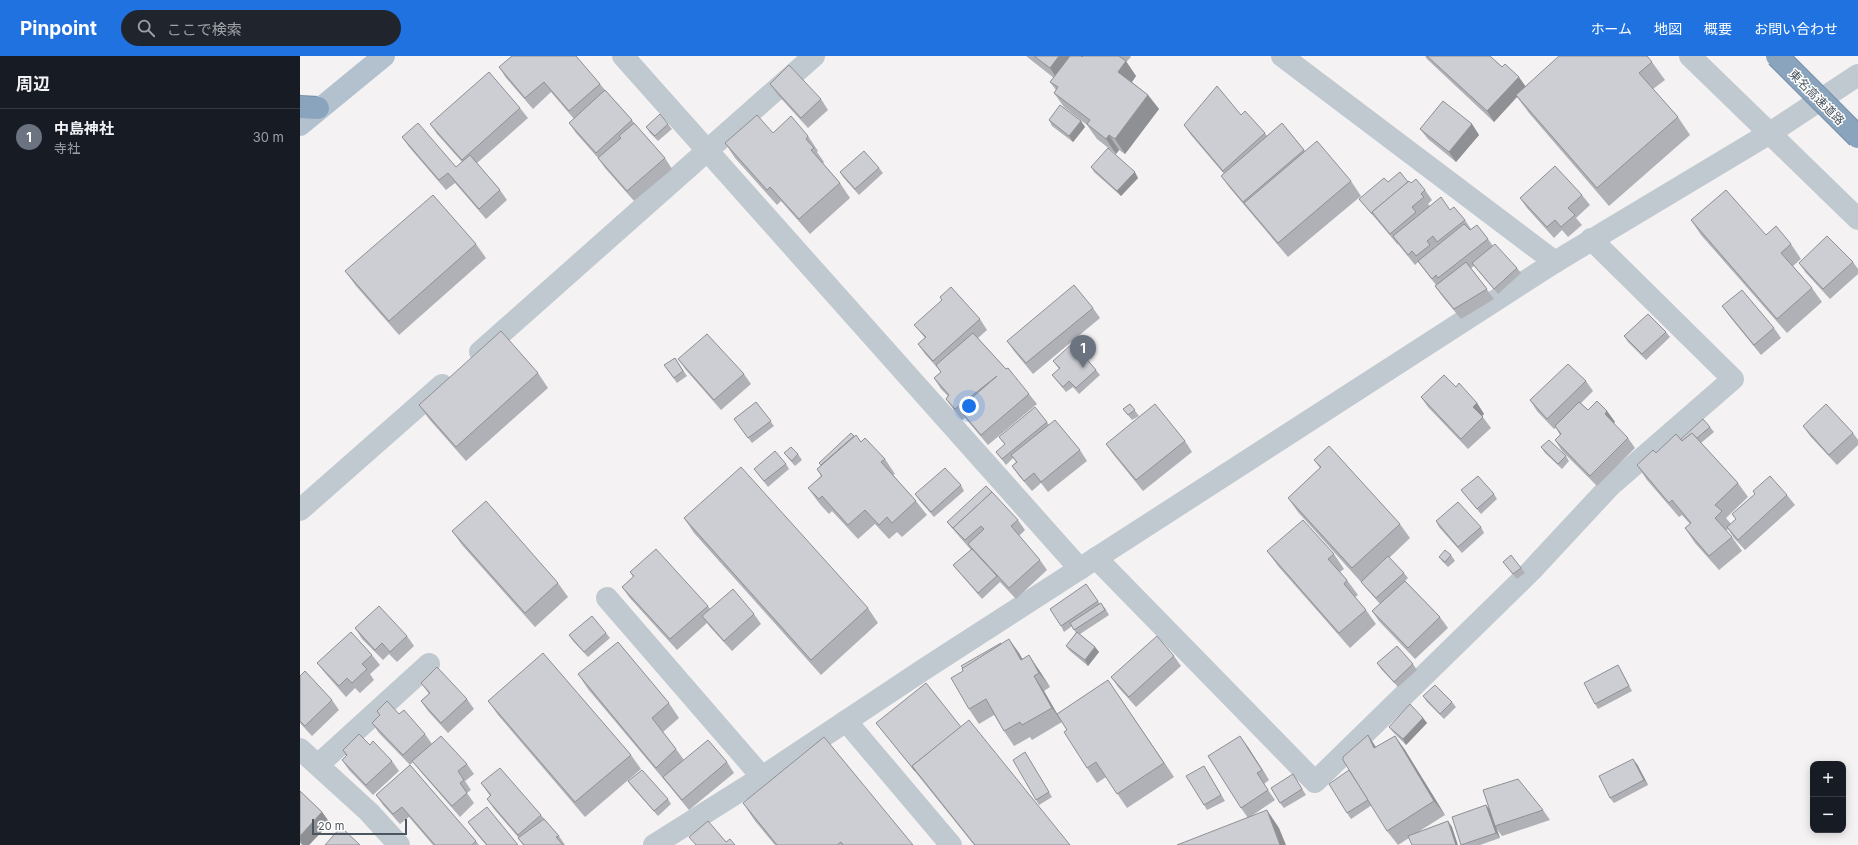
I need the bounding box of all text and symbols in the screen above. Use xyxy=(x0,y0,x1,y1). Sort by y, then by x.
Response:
search box xyxy=(121,10,401,46)
text: Pinpoint xyxy=(20,17,97,40)
icon: search xyxy=(135,17,157,39)
text: ここで検索 xyxy=(167,20,242,39)
text: ホーム xyxy=(1590,20,1632,37)
text: 地図 xyxy=(1654,20,1682,37)
text: 概要 xyxy=(1704,20,1732,37)
text: お問い合わせ xyxy=(1754,20,1838,37)
street label: 東名高速道路 xyxy=(1786,66,1848,128)
text: 周辺 xyxy=(16,74,50,94)
text: 中島神社 xyxy=(54,119,114,138)
text: 1 xyxy=(26,129,32,145)
text: 30 m xyxy=(253,129,284,145)
text: 寺社 xyxy=(54,140,80,156)
pin: 1 xyxy=(1070,335,1096,368)
your location xyxy=(959,396,979,416)
map controls xyxy=(1810,761,1846,833)
button: + xyxy=(1810,761,1846,797)
button: − xyxy=(1810,797,1846,833)
scale bar xyxy=(312,817,407,836)
text: 20 m xyxy=(318,819,344,833)

